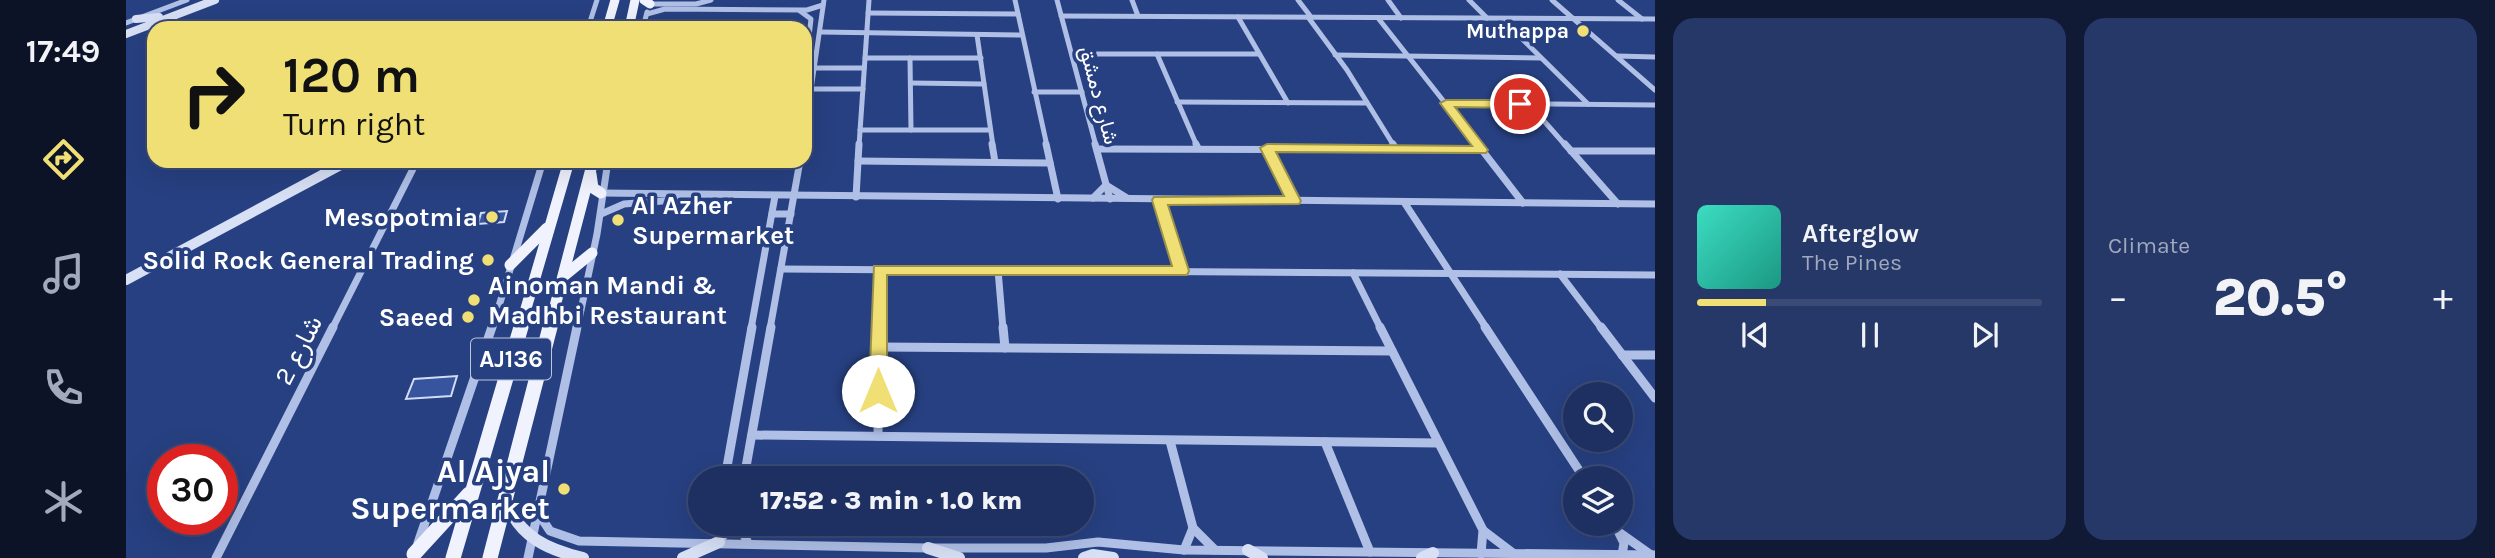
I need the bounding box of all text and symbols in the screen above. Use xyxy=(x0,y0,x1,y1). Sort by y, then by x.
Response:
place label: Muthappa xyxy=(1466,19,1569,43)
marker: Muthappa xyxy=(1575,23,1591,39)
text: 17:49 xyxy=(26,33,100,70)
street label: شارع دمشق xyxy=(1072,43,1124,147)
text: 120 m xyxy=(283,47,420,104)
icon: right xyxy=(168,49,259,140)
pin xyxy=(1490,74,1550,134)
icon: arrive xyxy=(1501,85,1539,123)
text: Turn right xyxy=(283,106,425,143)
icon: directions xyxy=(39,135,88,184)
place label: Al Azher Supermarket xyxy=(632,190,794,251)
place label: Mesopotmia xyxy=(324,202,478,233)
marker: Mesopotmia xyxy=(484,209,500,225)
marker: Al Azher Supermarket xyxy=(610,212,626,228)
text: Afterglow xyxy=(1802,218,1919,249)
text: Climate xyxy=(2108,232,2190,259)
place label: Solid Rock General Trading xyxy=(142,245,474,276)
icon: music xyxy=(39,249,88,298)
text: The Pines xyxy=(1802,249,1902,276)
marker: Solid Rock General Trading xyxy=(480,252,496,268)
text: 20.5° xyxy=(2213,267,2348,328)
place label: Ainoman Mandi & Madhbi Restaurant xyxy=(488,270,727,331)
text: − xyxy=(2108,275,2128,320)
text: + xyxy=(2433,275,2453,320)
marker: Ainoman Mandi & Madhbi Restaurant xyxy=(466,292,482,308)
place label: Saeed xyxy=(379,302,454,333)
marker: Saeed xyxy=(460,309,476,325)
street label: شارع 2 xyxy=(268,310,331,391)
icon: previous xyxy=(1736,316,1774,354)
icon: pause xyxy=(1851,316,1889,354)
icon: next xyxy=(1966,316,2004,354)
road number: AJ136 xyxy=(471,338,551,380)
position arrow xyxy=(841,354,915,428)
icon: phone xyxy=(39,363,88,412)
map controls xyxy=(1563,382,1633,536)
button: search xyxy=(1563,382,1633,452)
speed limit sign: 30 xyxy=(147,444,238,535)
place label: Al Ajyal Supermarket xyxy=(350,453,550,527)
button: layers xyxy=(1563,466,1633,536)
icon: climate xyxy=(39,477,88,526)
marker: Al Ajyal Supermarket xyxy=(556,481,572,497)
text: 17:52 · 3 min · 1.0 km xyxy=(760,485,1022,516)

